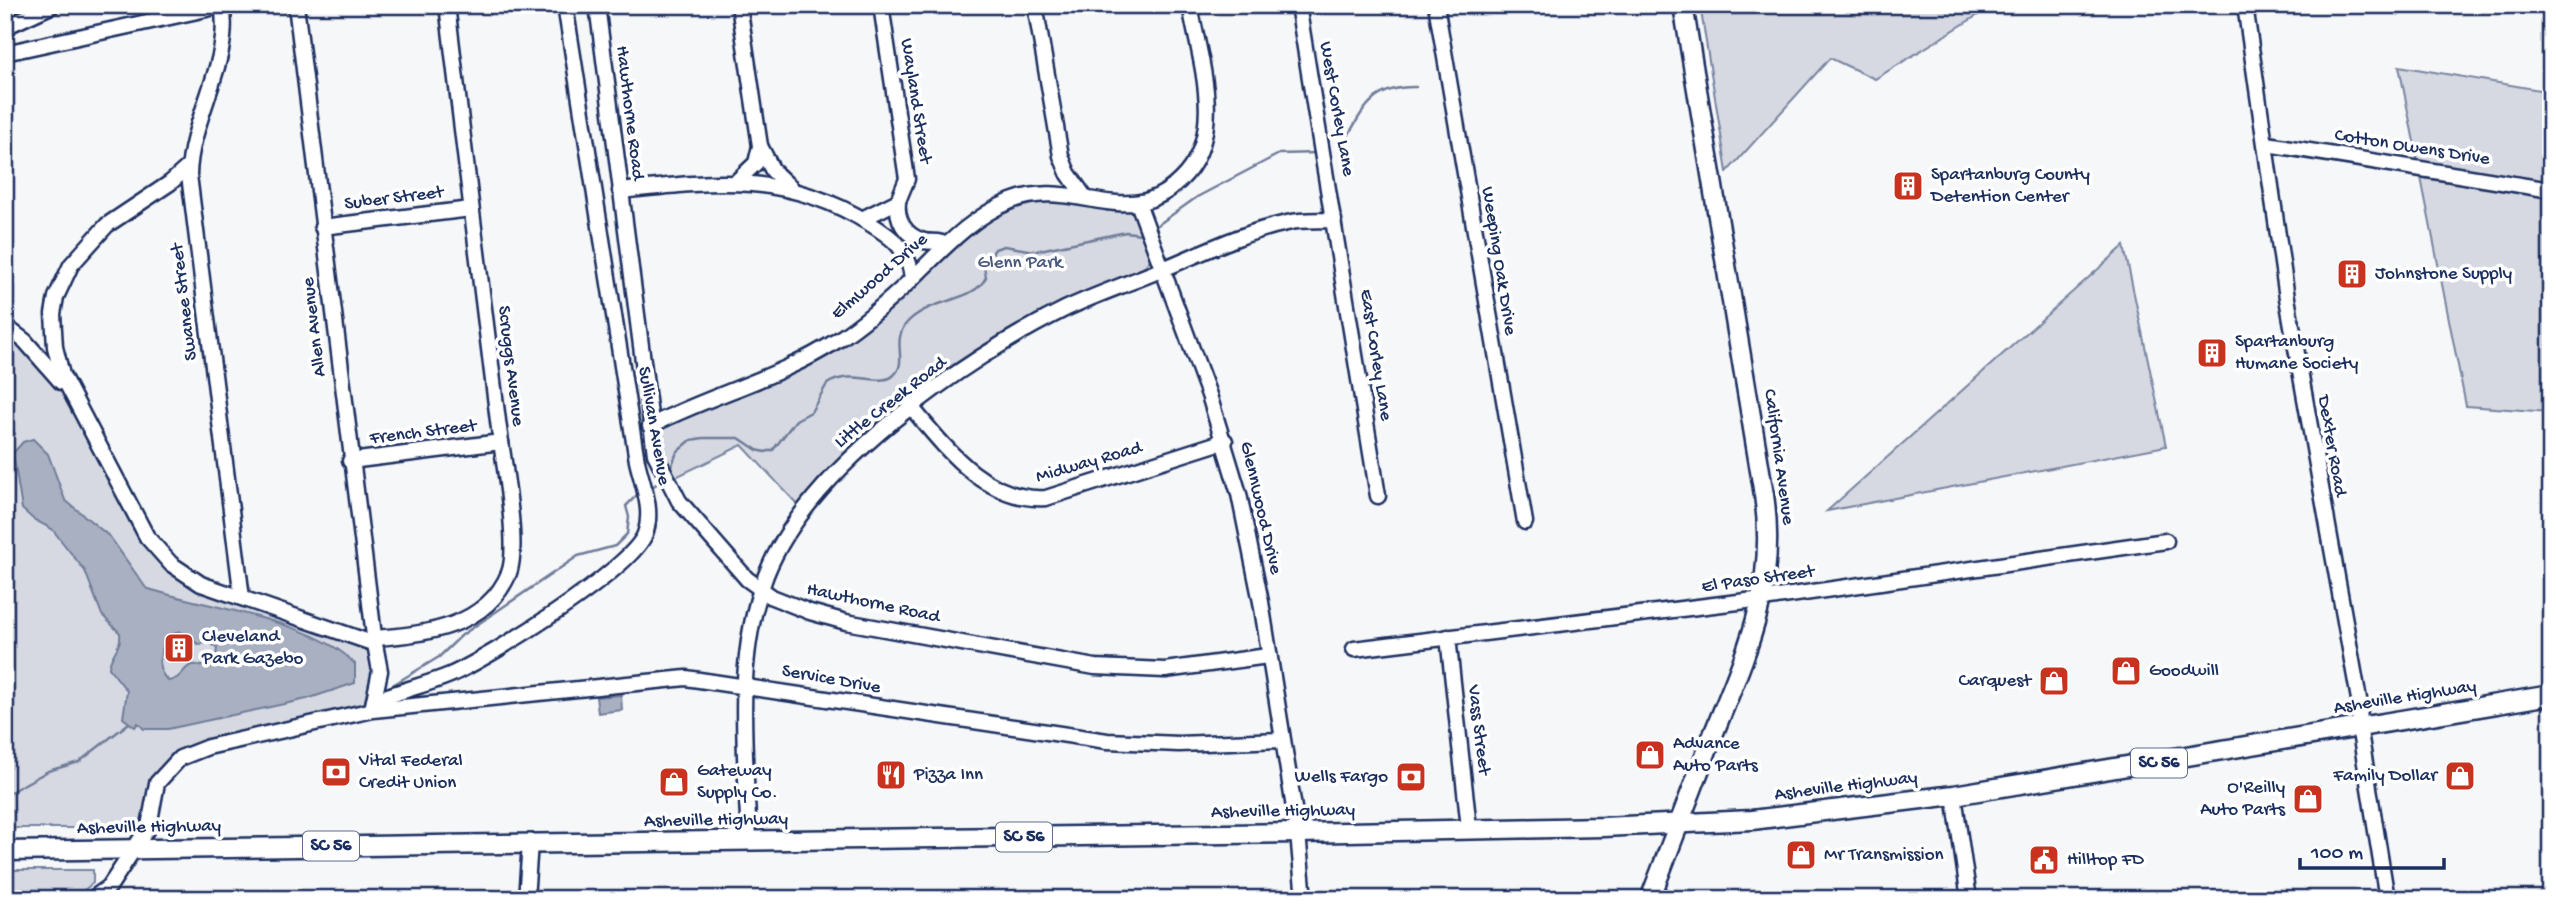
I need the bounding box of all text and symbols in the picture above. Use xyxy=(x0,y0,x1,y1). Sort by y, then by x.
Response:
street label: Wayland Street xyxy=(894,37,937,167)
street label: West Corley Lane xyxy=(1313,40,1359,178)
street label: Hawthorne Road xyxy=(609,44,649,183)
street label: Cotton Owens Drive xyxy=(2333,124,2492,172)
place label: Spartanburg County Detention Center xyxy=(1929,164,2091,209)
building icon: Spartanburg County Detention Center xyxy=(1891,169,1925,203)
street label: Suber Street xyxy=(343,181,447,216)
street label: Weeping Oak Drive xyxy=(1475,185,1521,337)
street label: Elmwood Drive xyxy=(827,229,933,325)
street label: Swanee Street xyxy=(166,240,204,362)
park label: Glenn Park xyxy=(978,252,1064,275)
building icon: Johnstone Supply xyxy=(2335,257,2369,291)
place label: Johnstone Supply xyxy=(2375,263,2513,286)
street label: Allen Avenue xyxy=(297,276,333,378)
street label: East Corley Lane xyxy=(1353,288,1397,423)
street label: Scruggs Avenue xyxy=(491,304,529,428)
place label: Spartanburg Humane Society xyxy=(2235,331,2359,376)
building icon: Spartanburg Humane Society xyxy=(2195,336,2229,370)
street label: Little Creek Road xyxy=(830,351,953,454)
street label: Sullivan Avenue xyxy=(631,365,675,487)
street label: California Avenue xyxy=(1757,388,1799,527)
street label: Dexter Road xyxy=(2310,392,2352,500)
street label: French Street xyxy=(367,415,480,451)
street label: Midway Road xyxy=(1033,436,1146,489)
street label: Glennwood Drive xyxy=(1234,439,1286,577)
street label: El Paso Street xyxy=(1700,560,1818,599)
street label: Hawthorne Road xyxy=(804,579,943,630)
place label: Cleveland Park Gazebo xyxy=(201,626,303,671)
building icon: Cleveland Park Gazebo xyxy=(162,631,196,665)
shop icon: Goodwill xyxy=(2109,654,2143,688)
street label: Service Drive xyxy=(780,660,882,700)
place label: Goodwill xyxy=(2149,660,2219,683)
shop icon: Carquest xyxy=(2037,664,2071,698)
place label: Carquest xyxy=(1959,670,2033,693)
street label: Asheville Highway xyxy=(2332,675,2479,721)
street label: Vass Street xyxy=(1461,683,1495,778)
place label: Advance Auto Parts xyxy=(1673,733,1759,778)
shop icon: Advance Auto Parts xyxy=(1633,738,1667,772)
road number: SC 56 xyxy=(2131,748,2187,778)
place label: Vital Federal Credit Union xyxy=(358,750,463,795)
bank icon: Vital Federal Credit Union xyxy=(319,755,353,789)
restaurant icon: Pizza Inn xyxy=(874,758,908,792)
shop icon: Family Dollar xyxy=(2443,759,2477,793)
place label: Gateway Supply Co. xyxy=(697,760,778,805)
bank icon: Wells Fargo xyxy=(1394,760,1428,794)
place label: Pizza Inn xyxy=(913,764,983,787)
shop icon: Gateway Supply Co. xyxy=(657,765,691,799)
place label: Family Dollar xyxy=(2332,765,2439,788)
place label: Wells Fargo xyxy=(1295,766,1388,789)
street label: Asheville Highway xyxy=(1773,767,1920,807)
place label: O'Reilly Auto Parts xyxy=(2200,777,2286,822)
shop icon: O'Reilly Auto Parts xyxy=(2291,782,2325,816)
street label: Asheville Highway xyxy=(1211,799,1356,825)
street label: Asheville Highway xyxy=(644,808,789,834)
street label: Asheville Highway xyxy=(77,815,222,841)
road number: SC 56 xyxy=(996,822,1052,852)
scale bar xyxy=(2300,827,2444,871)
road number: SC 56 xyxy=(303,832,359,860)
shop icon: Mr Transmission xyxy=(1784,838,1818,872)
text: 100 m xyxy=(2310,842,2363,867)
public building icon: Hilltop FD xyxy=(2027,843,2061,877)
place label: Mr Transmission xyxy=(1824,844,1944,867)
place label: Hilltop FD xyxy=(2067,849,2145,872)

